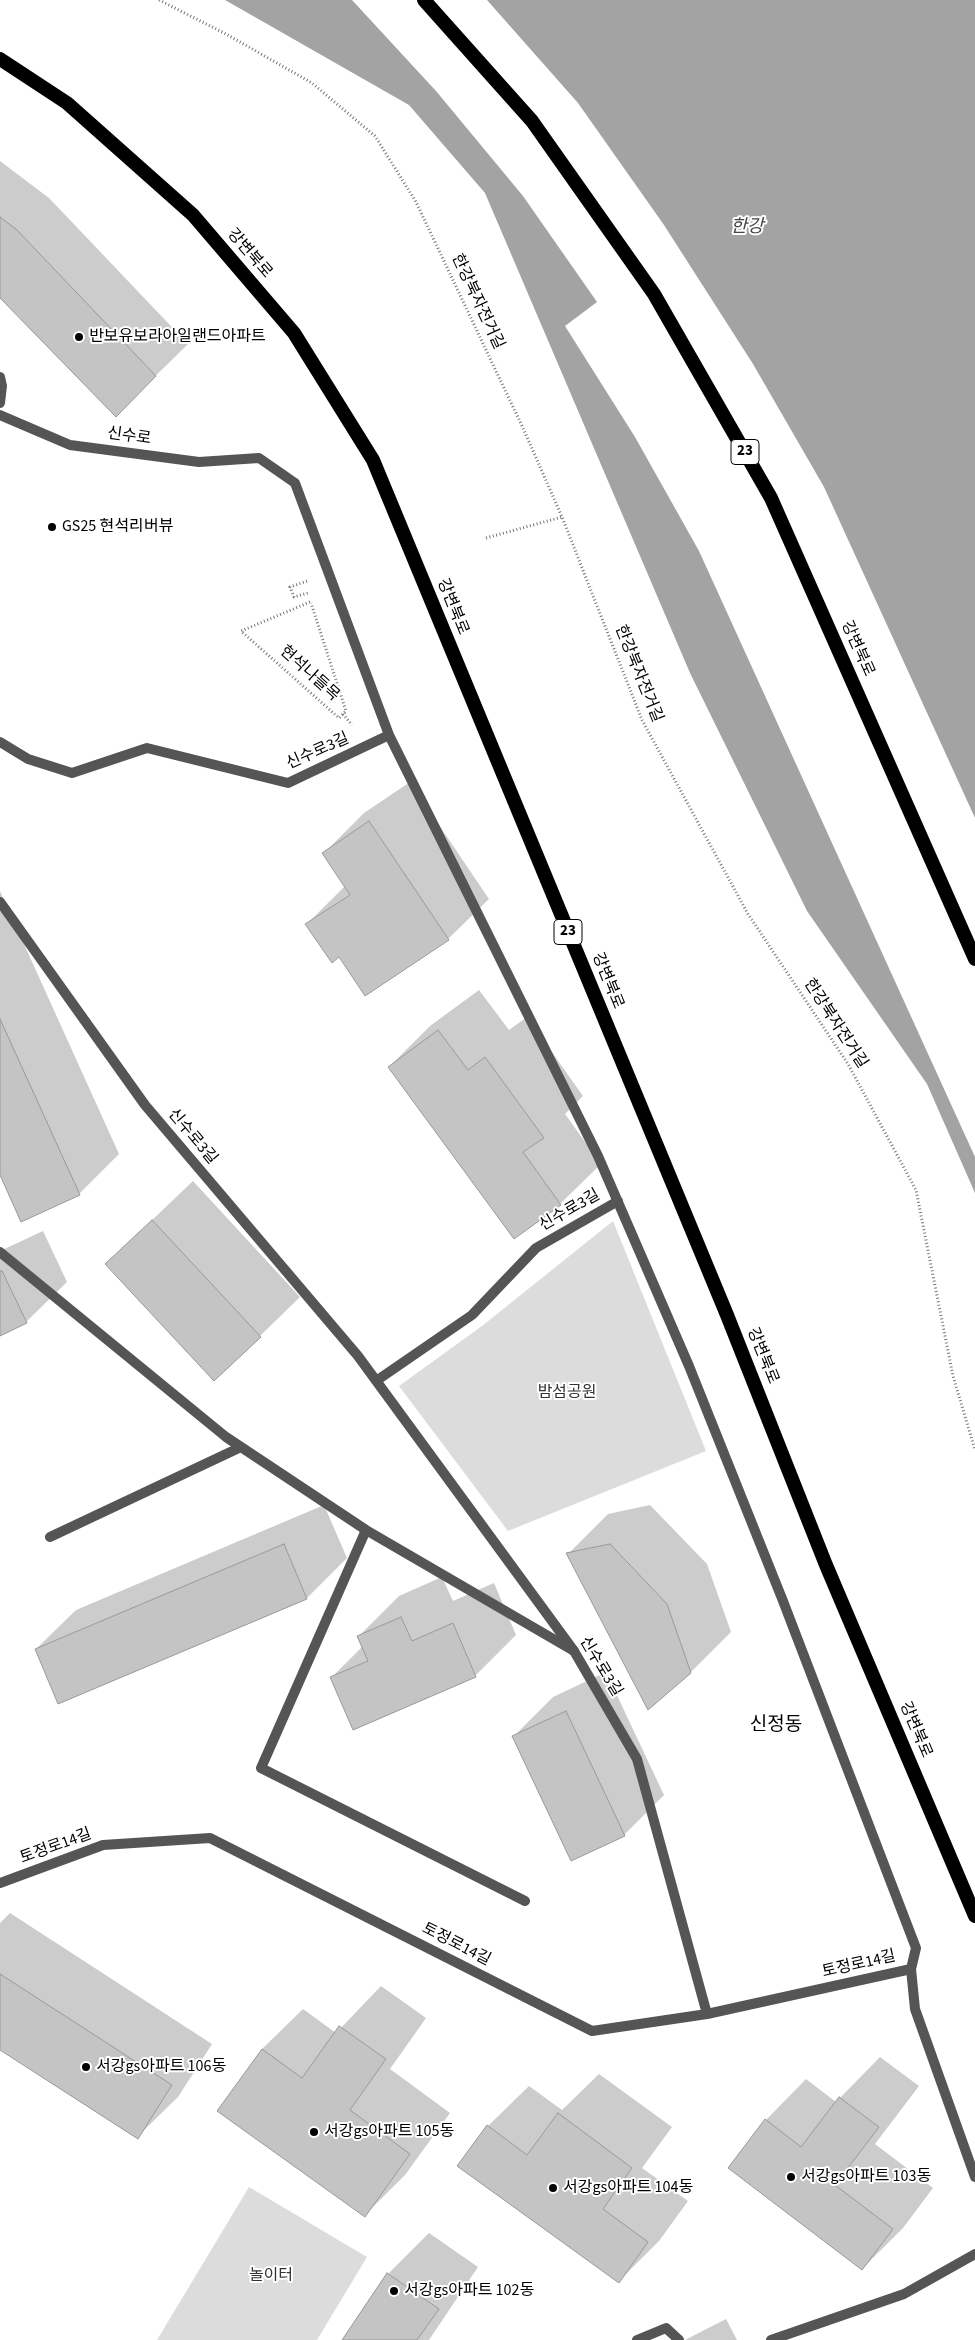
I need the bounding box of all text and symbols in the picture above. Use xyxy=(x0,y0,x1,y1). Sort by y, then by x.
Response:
water label: 한강 xyxy=(730,217,764,239)
street label: 강변북로 xyxy=(222,225,276,283)
street label: 한강북자전거길 xyxy=(447,251,507,353)
place label: 반보유보라아일랜드아파트 xyxy=(89,327,266,347)
marker: 반보유보라아일랜드아파트 xyxy=(73,331,85,343)
street label: 신수로 xyxy=(106,424,152,450)
road number: 23 xyxy=(731,440,759,464)
place label: GS25 현석리버뷰 xyxy=(62,517,173,537)
marker: GS25 현석리버뷰 xyxy=(46,521,58,533)
street label: 강변북로 xyxy=(432,576,472,638)
street label: 강변북로 xyxy=(836,618,878,680)
street label: 한강북자전거길 xyxy=(610,623,666,725)
street label: 현석나들목 xyxy=(275,642,343,706)
street label: 신수로3길 xyxy=(284,730,352,774)
road number: 23 xyxy=(554,920,582,944)
street label: 강변북로 xyxy=(587,950,627,1012)
street label: 한강북자전거길 xyxy=(799,976,871,1072)
street label: 신수로3길 xyxy=(163,1105,221,1169)
street label: 신수로3길 xyxy=(536,1186,604,1236)
street label: 강변북로 xyxy=(742,1325,782,1387)
park label: 밤섬공원 xyxy=(538,1383,596,1403)
street label: 신수로3길 xyxy=(575,1633,625,1701)
street label: 강변북로 xyxy=(895,1699,935,1761)
district label: 신정동 xyxy=(750,1715,802,1737)
street label: 토정로14길 xyxy=(18,1825,94,1869)
street label: 토정로14길 xyxy=(418,1919,494,1971)
street label: 토정로14길 xyxy=(820,1947,898,1983)
place label: 서강gs아파트 106동 xyxy=(96,2057,226,2077)
marker: 서강gs아파트 106동 xyxy=(80,2061,92,2073)
place label: 서강gs아파트 105동 xyxy=(324,2122,454,2142)
marker: 서강gs아파트 105동 xyxy=(308,2126,320,2138)
place label: 서강gs아파트 103동 xyxy=(801,2167,931,2187)
marker: 서강gs아파트 103동 xyxy=(785,2171,797,2183)
place label: 서강gs아파트 104동 xyxy=(563,2178,693,2198)
marker: 서강gs아파트 104동 xyxy=(547,2182,559,2194)
park label: 놀이터 xyxy=(249,2266,293,2286)
place label: 서강gs아파트 102동 xyxy=(404,2281,534,2301)
marker: 서강gs아파트 102동 xyxy=(388,2285,400,2297)

